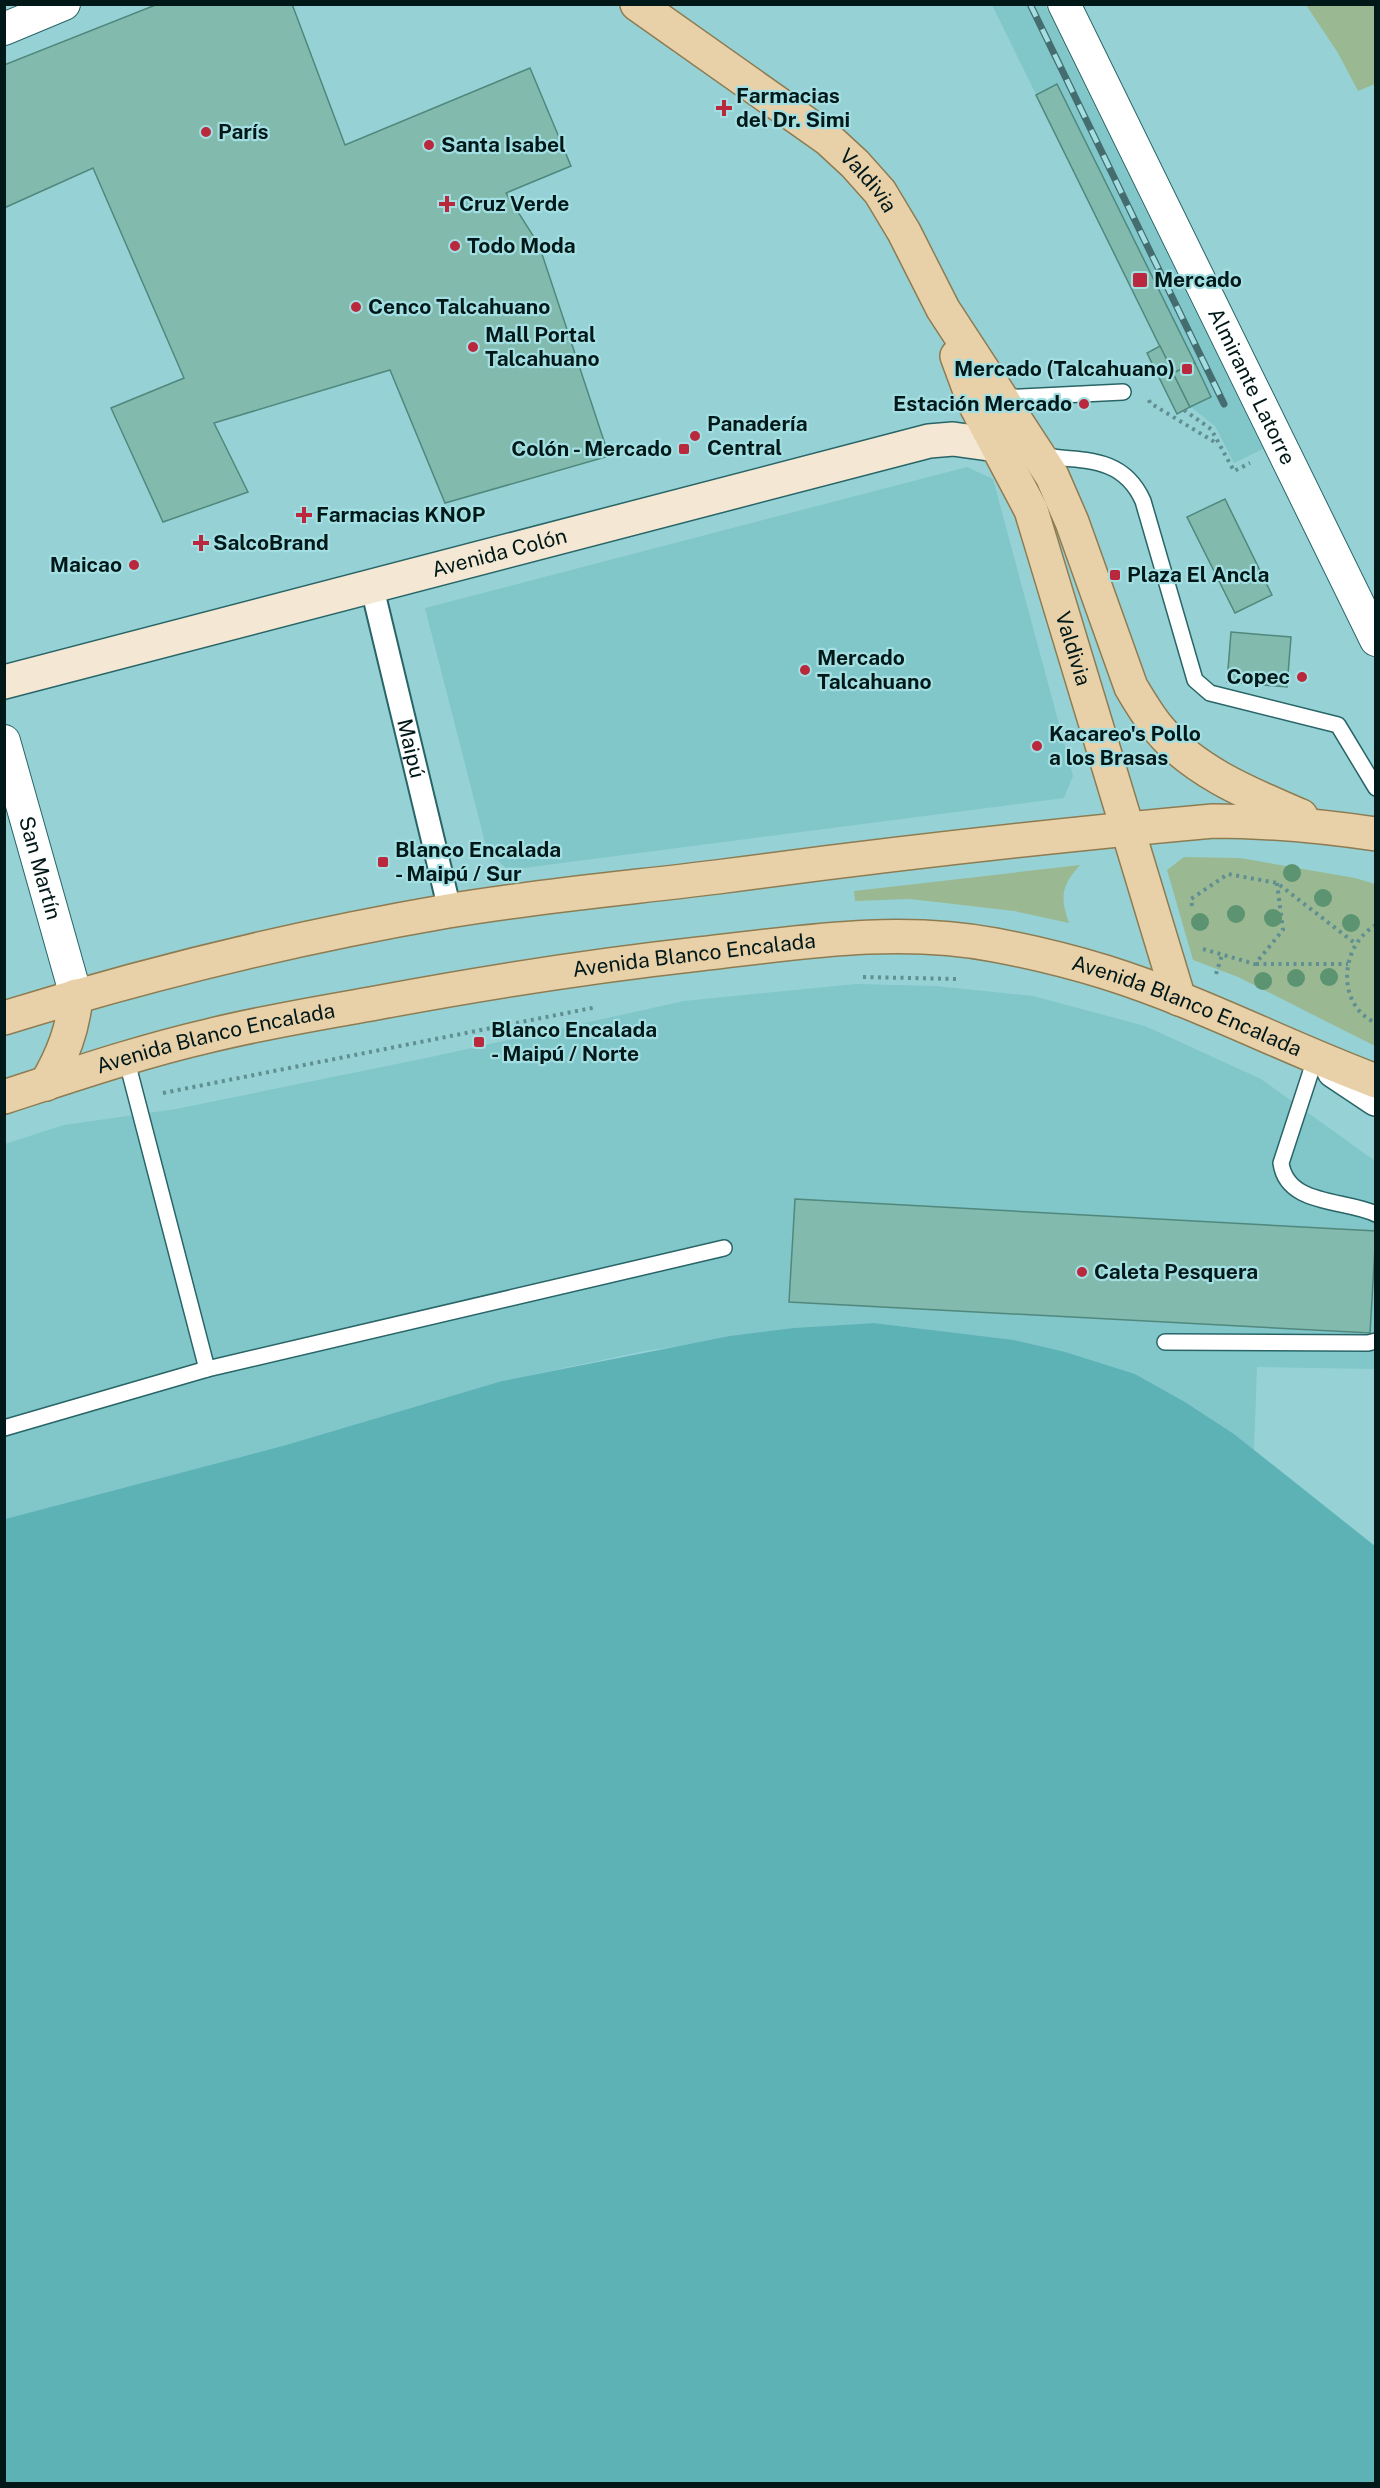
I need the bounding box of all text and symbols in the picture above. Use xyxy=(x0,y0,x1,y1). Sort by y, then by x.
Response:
place label: Farmacias del Dr. Simi xyxy=(736,83,850,132)
marker: Farmacias del Dr. Simi xyxy=(717,101,731,115)
place label: París xyxy=(218,119,269,144)
marker: París xyxy=(199,125,213,139)
place label: Santa Isabel xyxy=(441,132,566,157)
marker: Santa Isabel xyxy=(422,138,436,152)
street label: Valdivia xyxy=(835,143,902,217)
place label: Cruz Verde xyxy=(459,191,569,216)
marker: Cruz Verde xyxy=(440,197,454,211)
place label: Todo Moda xyxy=(467,233,576,258)
marker: Todo Moda xyxy=(448,239,462,253)
place label: Mercado xyxy=(1154,267,1242,292)
marker: Mercado xyxy=(1131,271,1149,289)
place label: Cenco Talcahuano xyxy=(368,294,550,319)
marker: Cenco Talcahuano xyxy=(349,300,363,314)
street label: Almirante Latorre xyxy=(1203,304,1301,469)
place label: Mall Portal Talcahuano xyxy=(485,322,600,371)
marker: Mall Portal Talcahuano xyxy=(466,340,480,354)
place label: Mercado (Talcahuano) xyxy=(954,356,1175,381)
marker: Mercado (Talcahuano) xyxy=(1180,362,1194,376)
place label: Estación Mercado xyxy=(893,391,1072,416)
marker: Estación Mercado xyxy=(1077,397,1091,411)
place label: Panadería Central xyxy=(707,411,808,460)
marker: Panadería Central xyxy=(688,429,702,443)
place label: Colón - Mercado xyxy=(511,436,672,461)
marker: Colón - Mercado xyxy=(677,442,691,456)
place label: Farmacias KNOP xyxy=(316,502,486,527)
marker: Farmacias KNOP xyxy=(297,508,311,522)
street label: Avenida Colón xyxy=(429,523,570,582)
place label: SalcoBrand xyxy=(213,530,329,555)
marker: SalcoBrand xyxy=(194,536,208,550)
place label: Maicao xyxy=(50,552,122,577)
marker: Maicao xyxy=(127,558,141,572)
place label: Plaza El Ancla xyxy=(1127,562,1269,587)
marker: Plaza El Ancla xyxy=(1108,568,1122,582)
street label: Valdivia xyxy=(1050,608,1096,688)
place label: Mercado Talcahuano xyxy=(817,645,932,694)
marker: Mercado Talcahuano xyxy=(798,663,812,677)
place label: Copec xyxy=(1226,664,1290,689)
marker: Copec xyxy=(1295,670,1309,684)
street label: Maipú xyxy=(392,716,431,780)
place label: Kacareo's Pollo a los Brasas xyxy=(1049,721,1201,770)
marker: Kacareo's Pollo a los Brasas xyxy=(1030,739,1044,753)
street label: San Martín xyxy=(14,813,67,923)
place label: Blanco Encalada - Maipú / Sur xyxy=(395,837,561,886)
marker: Blanco Encalada - Maipú / Sur xyxy=(376,855,390,869)
street label: Avenida Blanco Encalada xyxy=(571,928,817,982)
street label: Avenida Blanco Encalada xyxy=(1069,950,1306,1061)
street label: Avenida Blanco Encalada xyxy=(93,997,337,1078)
place label: Blanco Encalada - Maipú / Norte xyxy=(491,1017,657,1066)
marker: Blanco Encalada - Maipú / Norte xyxy=(472,1035,486,1049)
place label: Caleta Pesquera xyxy=(1094,1259,1258,1284)
marker: Caleta Pesquera xyxy=(1075,1265,1089,1279)

